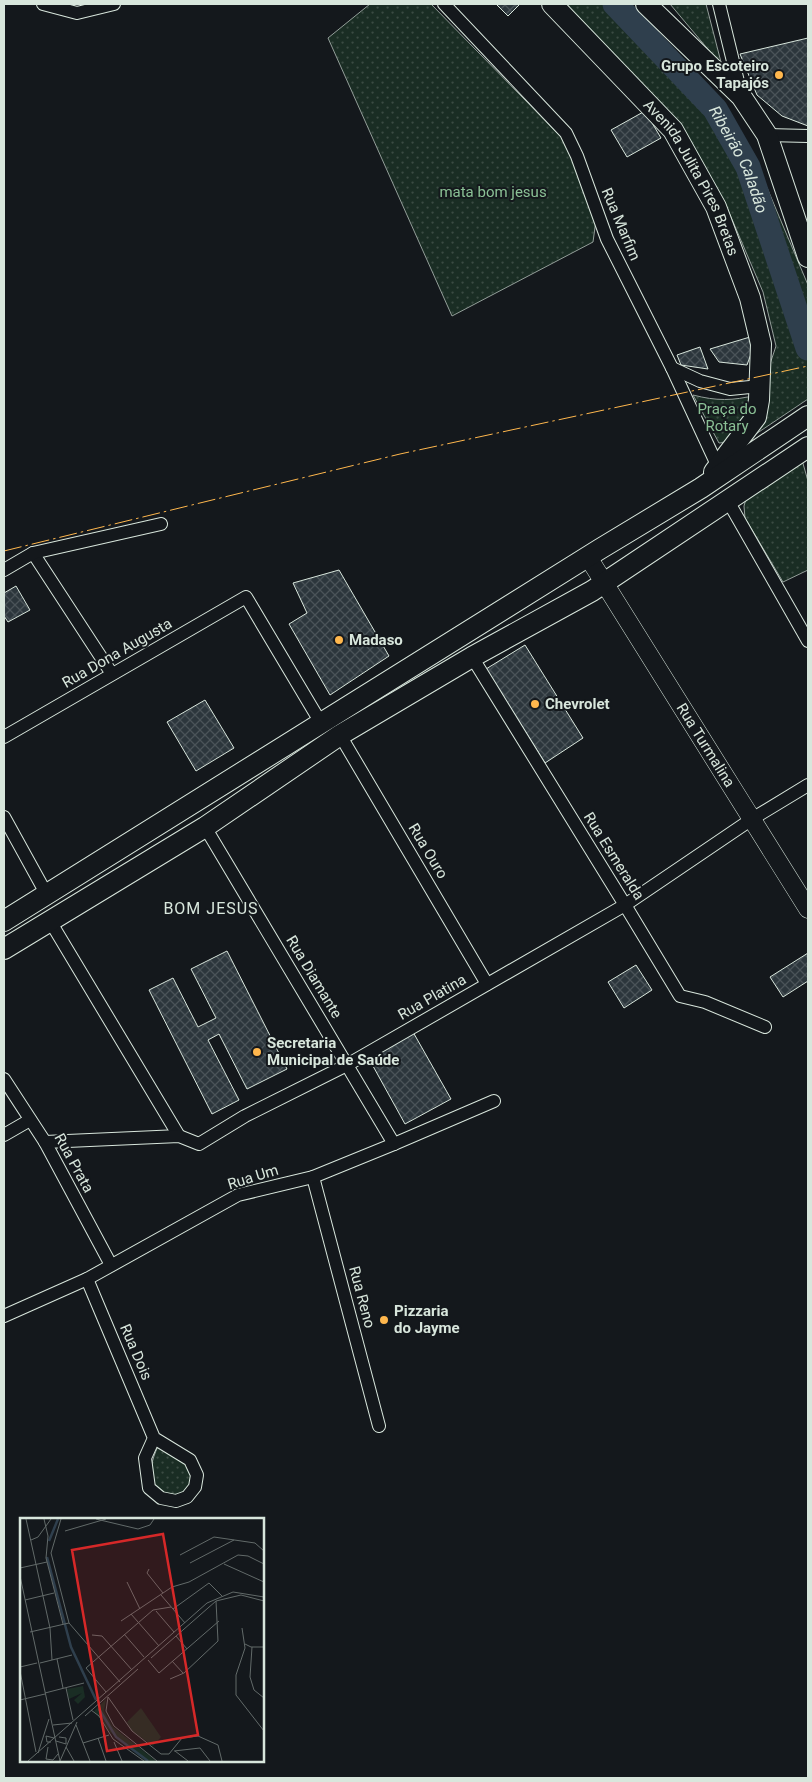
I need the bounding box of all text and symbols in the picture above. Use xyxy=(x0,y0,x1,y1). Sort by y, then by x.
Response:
place label: Grupo Escoteiro Tapajós xyxy=(661,57,769,92)
marker: Grupo Escoteiro Tapajós xyxy=(773,69,785,81)
street label: Avenida Julita Pires Bretas xyxy=(640,96,742,258)
water label: Ribeirão Caladão xyxy=(705,102,772,216)
park label: mata bom jesus xyxy=(439,183,547,201)
street label: Rua Marfim xyxy=(598,185,644,263)
park label: Praça do Rotary xyxy=(697,400,757,435)
street label: Rua Dona Augusta xyxy=(59,614,175,692)
place label: Madaso xyxy=(349,631,403,649)
marker: Madaso xyxy=(333,634,345,646)
place label: Chevrolet xyxy=(545,695,610,713)
marker: Chevrolet xyxy=(529,698,541,710)
street label: Rua Turmalina xyxy=(673,700,739,791)
street label: Rua Esmeralda xyxy=(580,809,648,903)
street label: Rua Ouro xyxy=(404,820,452,882)
district label: BOM JESUS xyxy=(163,899,259,918)
street label: Rua Diamante xyxy=(282,932,346,1022)
street label: Rua Platina xyxy=(395,970,469,1024)
place label: Secretaria Municipal de Saúde xyxy=(267,1034,399,1069)
marker: Secretaria Municipal de Saúde xyxy=(251,1046,263,1058)
street label: Rua Prata xyxy=(50,1130,98,1196)
street label: Rua Um xyxy=(225,1161,281,1193)
street label: Rua Reno xyxy=(345,1264,379,1330)
place label: Pizzaria do Jayme xyxy=(394,1302,460,1337)
marker: Pizzaria do Jayme xyxy=(378,1314,390,1326)
street label: Rua Dois xyxy=(116,1321,156,1383)
inset map xyxy=(20,1518,264,1762)

